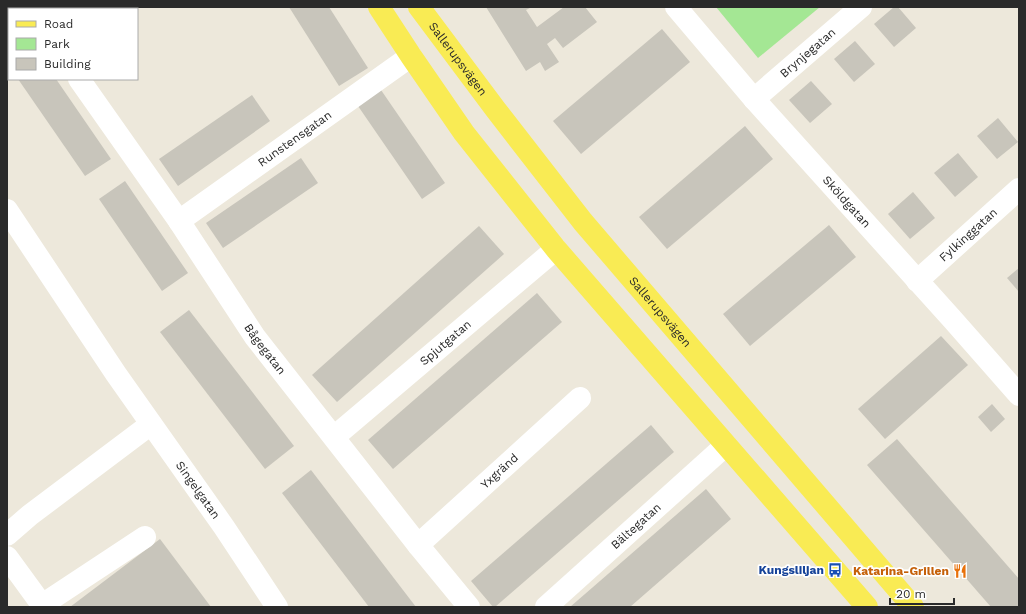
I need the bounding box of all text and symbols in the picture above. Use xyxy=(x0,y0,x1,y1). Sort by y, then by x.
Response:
legend xyxy=(8,8,138,80)
text: Road xyxy=(44,17,73,31)
street label: Sallerupsvägen xyxy=(426,19,490,99)
street label: Brynjegatan xyxy=(777,25,838,80)
text: Park xyxy=(44,37,70,51)
text: Building xyxy=(44,57,91,71)
street label: Runstensgatan xyxy=(255,108,334,170)
street label: Sköldgatan xyxy=(820,173,874,231)
street label: Fylkinggatan xyxy=(936,205,1000,264)
street label: Sallerupsvägen xyxy=(626,274,694,350)
street label: Spjutgatan xyxy=(417,317,474,368)
street label: Bågegatan xyxy=(241,321,289,377)
street label: Yxgränd xyxy=(478,451,521,492)
street label: Singelgatan xyxy=(173,458,223,522)
street label: Bältegatan xyxy=(608,500,664,552)
bus stop icon: Kungsliljan xyxy=(827,562,843,578)
place label: Kungsliljan xyxy=(759,563,824,577)
restaurant icon: Katarina-Grillen xyxy=(952,563,968,579)
place label: Katarina-Grillen xyxy=(853,564,949,578)
scale bar xyxy=(890,580,954,606)
text: 20 m xyxy=(896,587,926,601)

